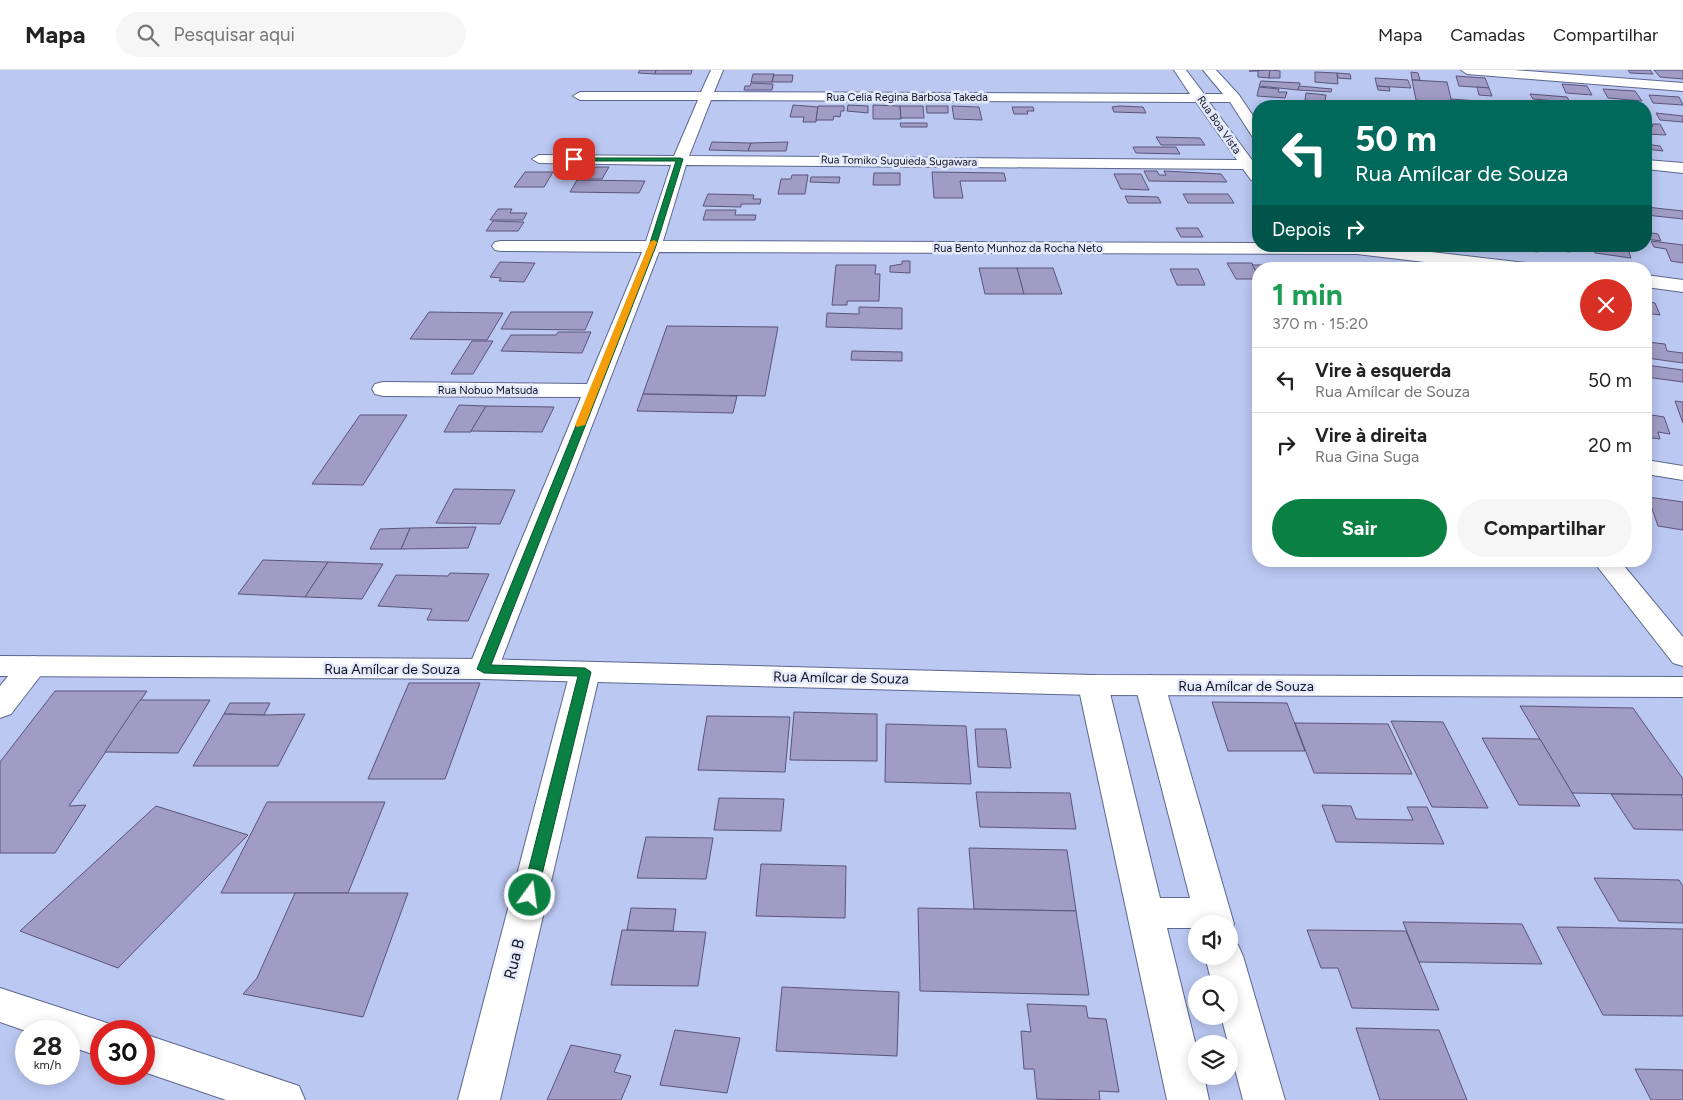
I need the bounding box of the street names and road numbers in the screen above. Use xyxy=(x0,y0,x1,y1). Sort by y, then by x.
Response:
street label: Rua Celia Regina Barbosa Takeda xyxy=(826,91,988,104)
street label: Rua Boa Vista xyxy=(1194,93,1244,157)
street label: Rua Tomiko Suguieda Sugawara xyxy=(821,153,977,169)
street label: Rua Bento Munhoz da Rocha Neto xyxy=(933,242,1103,255)
street label: Rua Nobuo Matsuda xyxy=(438,384,538,397)
street label: Rua Amílcar de Souza xyxy=(324,661,460,678)
street label: Rua Amílcar de Souza xyxy=(773,668,909,688)
street label: Rua Amílcar de Souza xyxy=(1178,678,1314,695)
street label: Rua B xyxy=(500,937,528,981)

